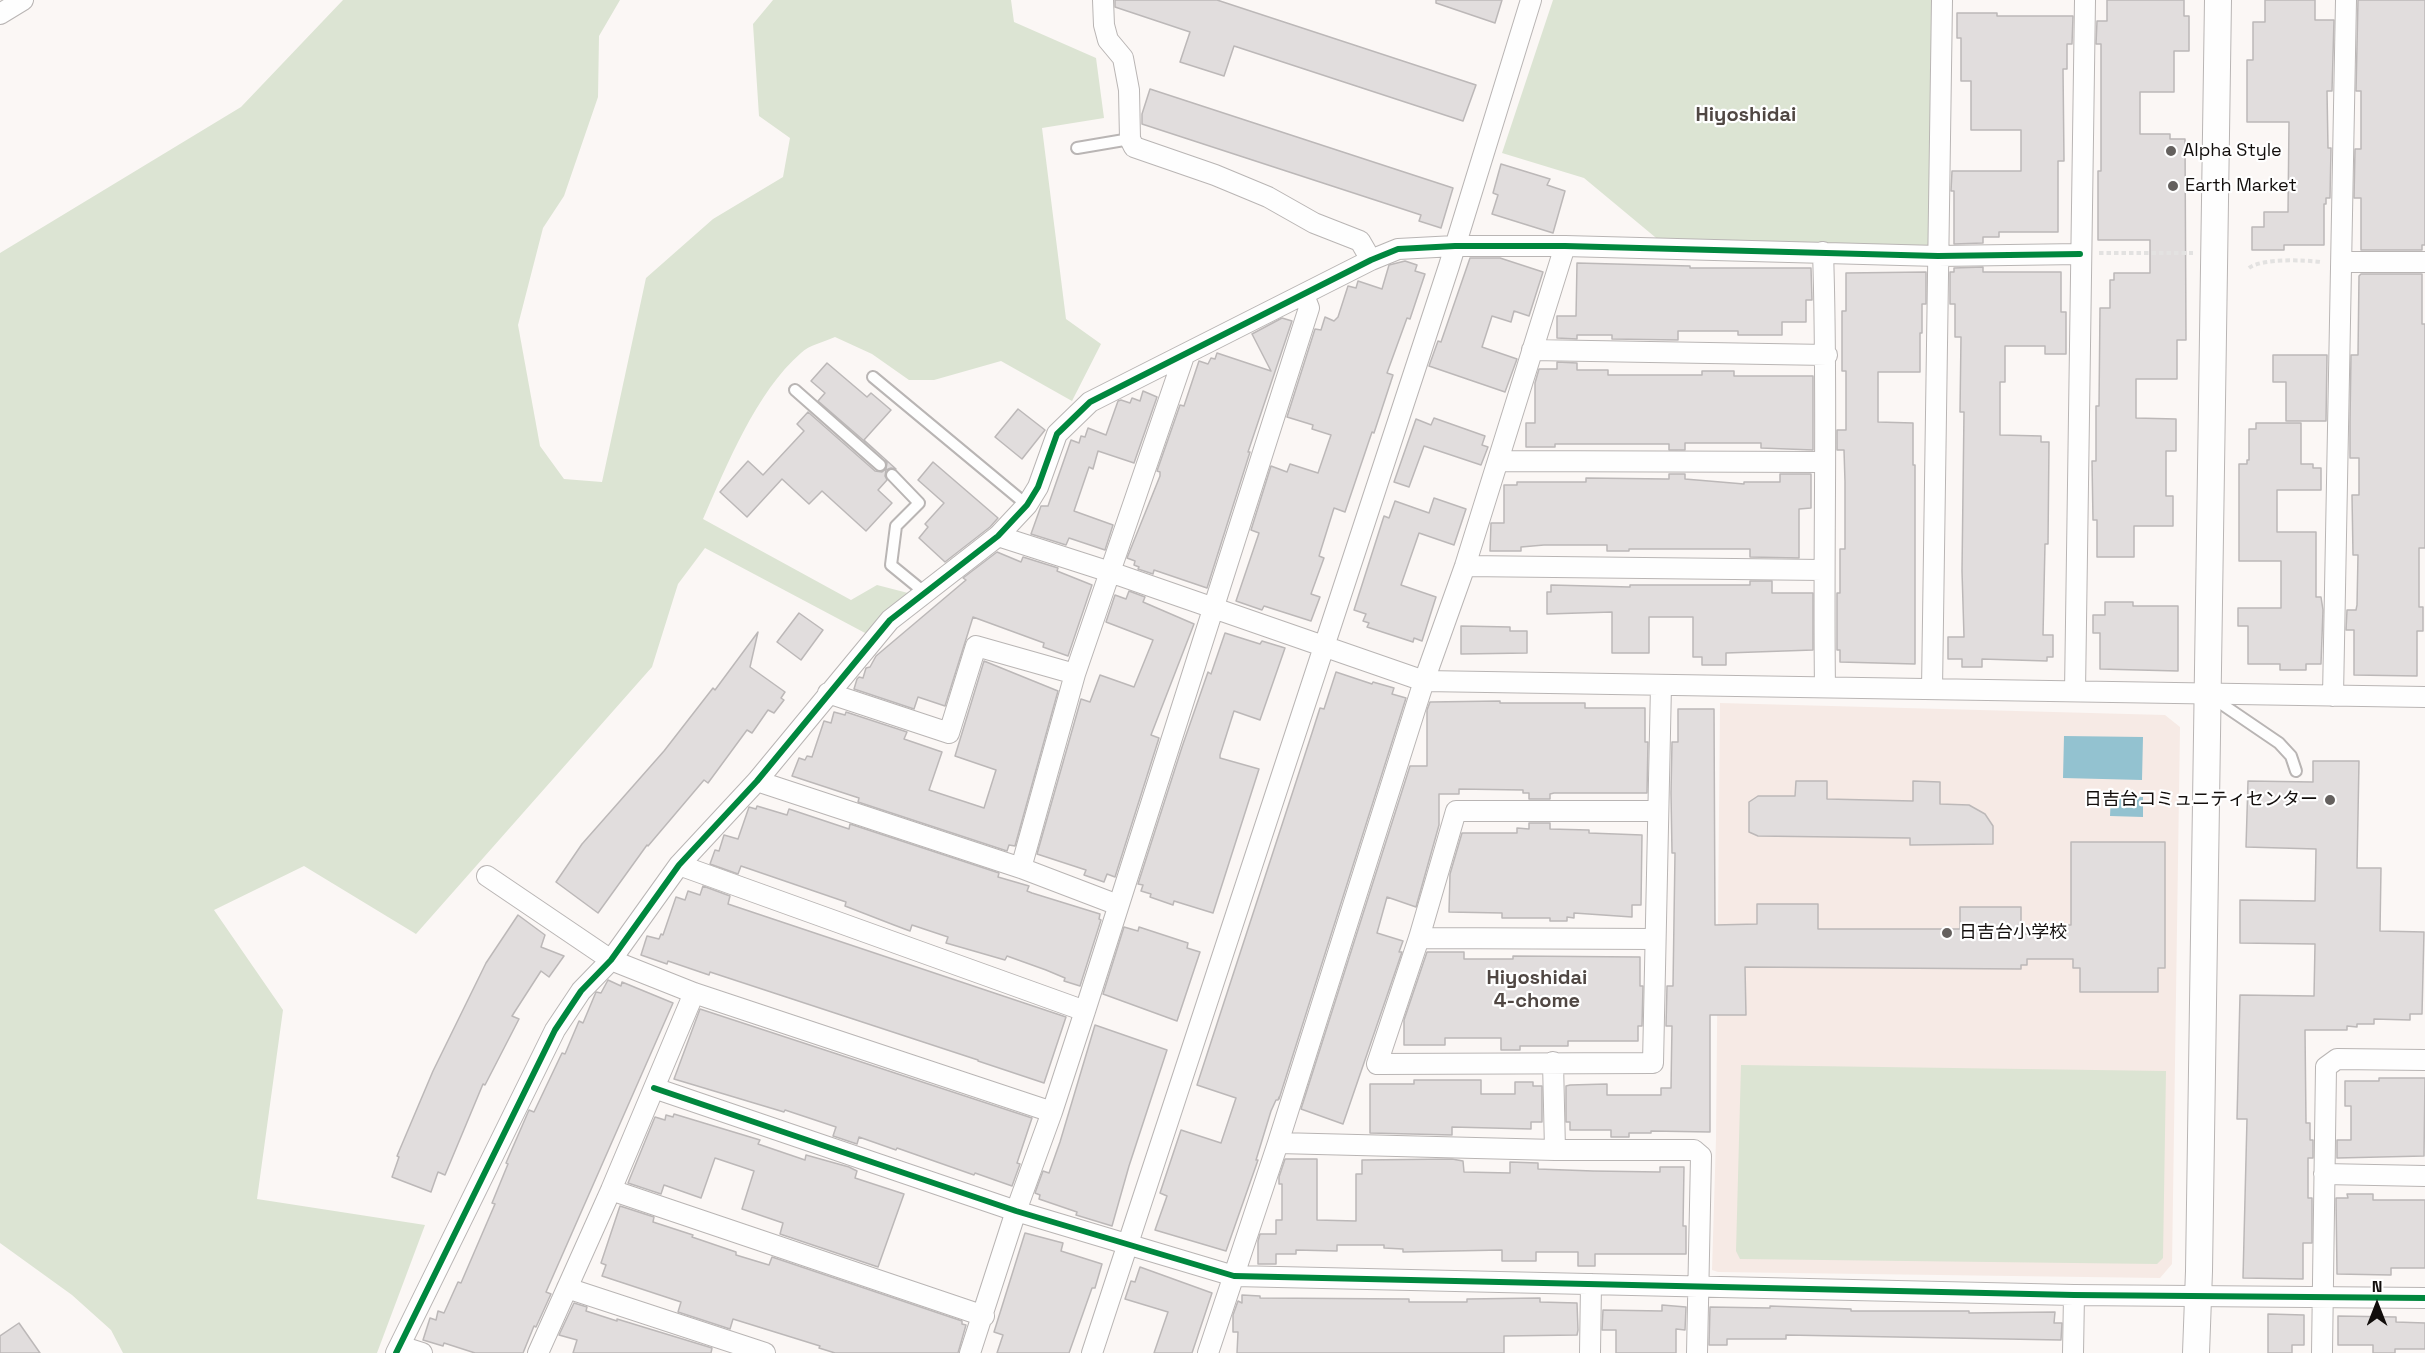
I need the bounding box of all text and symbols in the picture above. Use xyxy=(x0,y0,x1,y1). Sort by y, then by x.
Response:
district label: Hiyoshidai xyxy=(1696,104,1796,128)
place label: Alpha Style xyxy=(2183,140,2282,162)
marker: Alpha Style xyxy=(2164,144,2178,158)
place label: Earth Market xyxy=(2185,175,2297,197)
marker: Earth Market xyxy=(2166,179,2180,193)
place label: 日吉台コミュニティセンター xyxy=(2084,789,2318,811)
marker: 日吉台コミュニティセンター xyxy=(2323,793,2337,807)
place label: 日吉台小学校 xyxy=(1959,922,2067,944)
marker: 日吉台小学校 xyxy=(1940,926,1954,940)
district label: Hiyoshidai 4-chome xyxy=(1487,967,1587,1014)
north arrow xyxy=(2347,1275,2407,1335)
text: N xyxy=(2372,1276,2382,1297)

